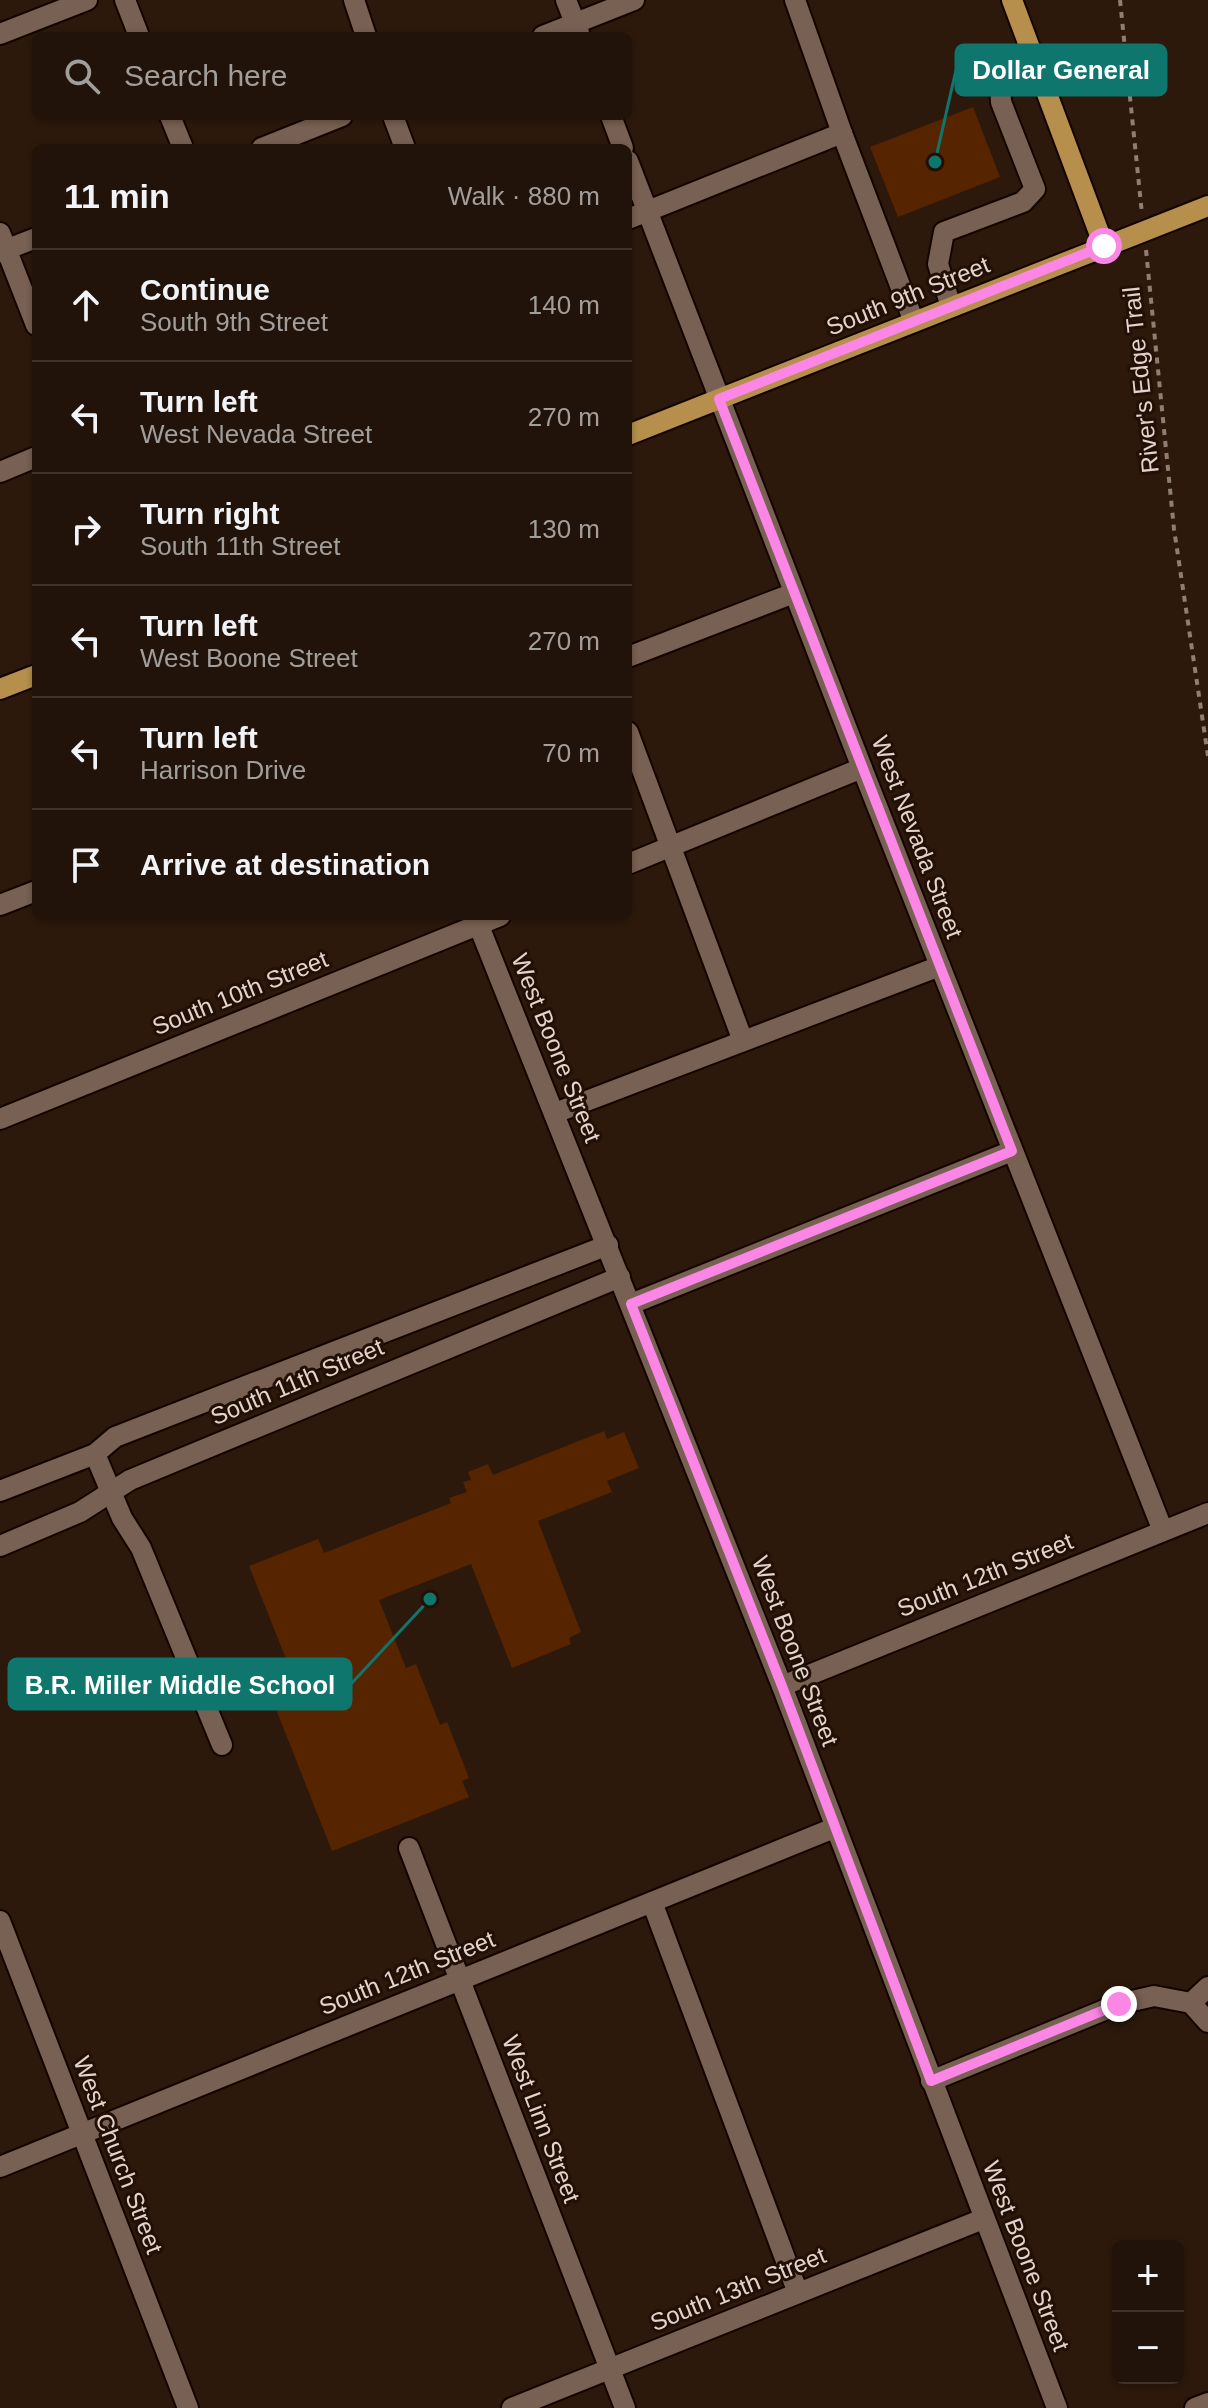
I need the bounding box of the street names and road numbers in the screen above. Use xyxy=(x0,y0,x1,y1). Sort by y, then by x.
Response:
street label: South 9th Street xyxy=(822,250,994,341)
street label: River's Edge Trail xyxy=(1117,285,1164,475)
street label: West Nevada Street xyxy=(866,732,969,942)
street label: South 10th Street xyxy=(148,945,332,1040)
street label: West Boone Street xyxy=(506,950,607,1146)
street label: South 11th Street xyxy=(206,1333,388,1430)
street label: South 12th Street xyxy=(893,1527,1077,1622)
street label: West Boone Street xyxy=(747,1552,844,1750)
street label: South 12th Street xyxy=(315,1925,499,2020)
street label: West Linn Street xyxy=(497,2031,586,2207)
street label: West Church Street xyxy=(68,2052,169,2258)
street label: West Boone Street xyxy=(978,2157,1075,2355)
street label: South 13th Street xyxy=(646,2241,830,2336)

